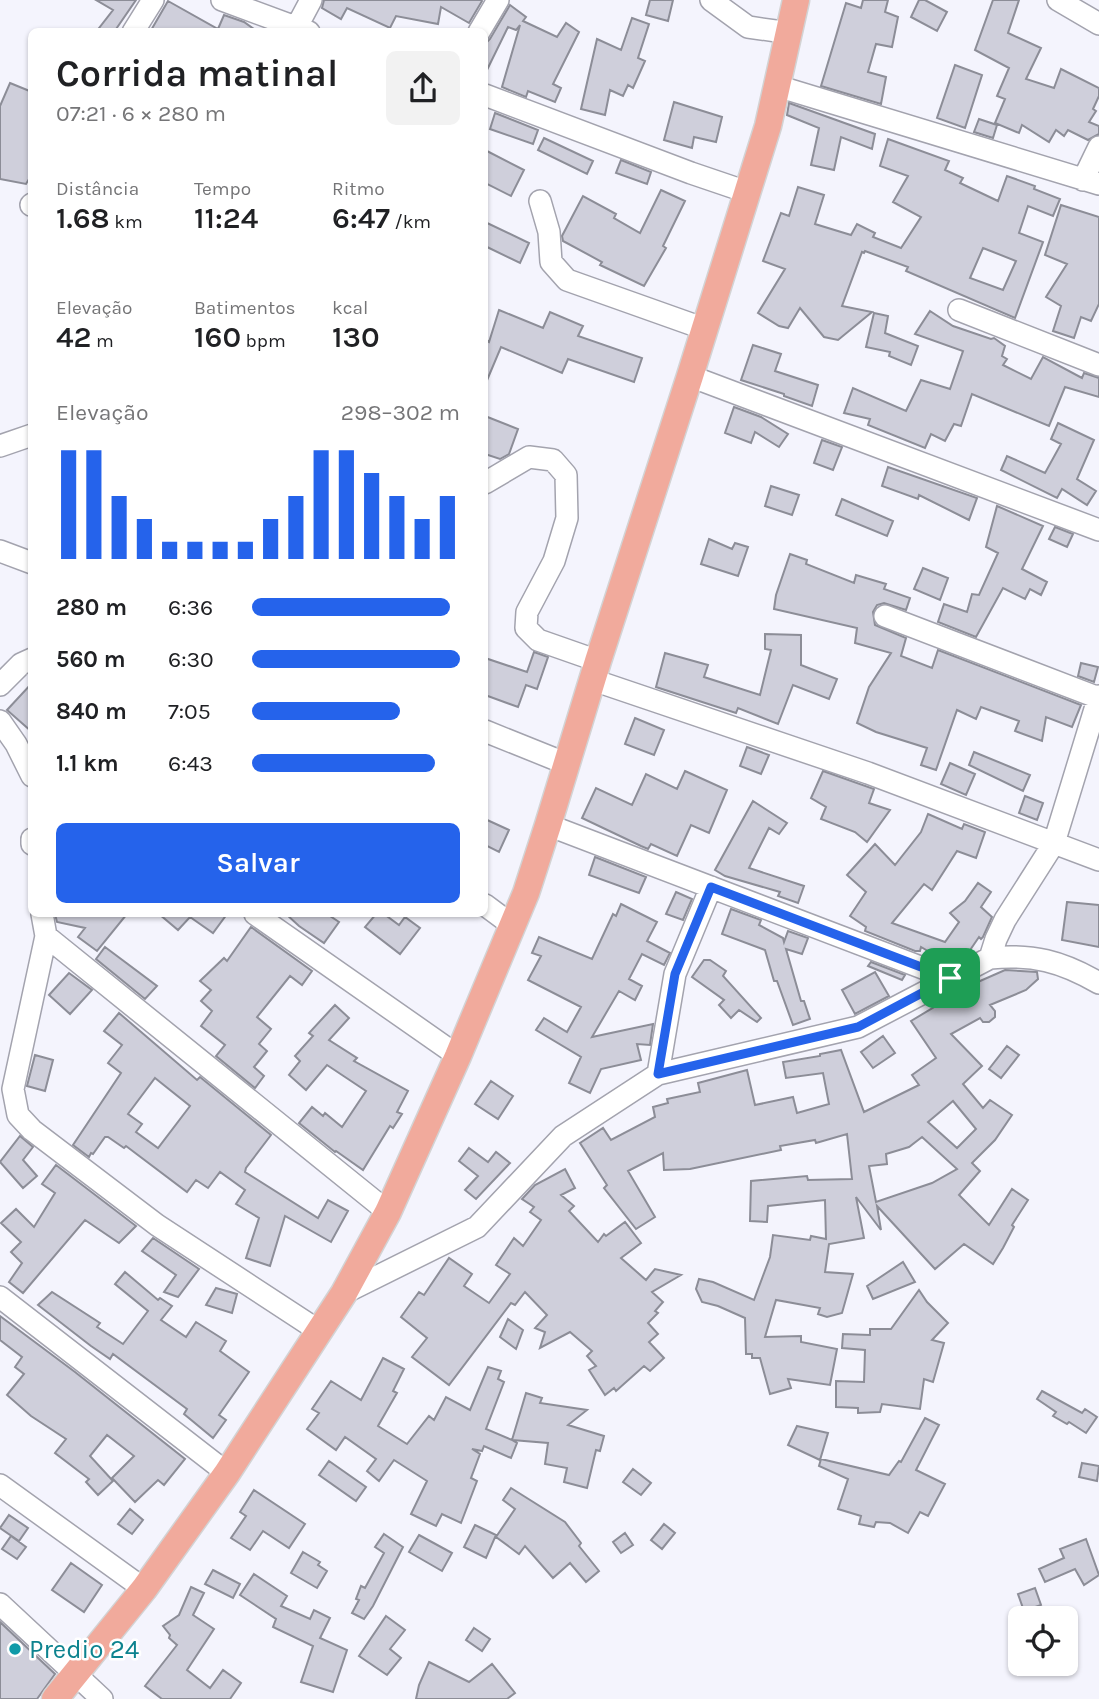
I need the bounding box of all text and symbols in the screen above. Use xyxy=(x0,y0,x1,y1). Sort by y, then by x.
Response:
text: Corrida matinal xyxy=(56,51,338,96)
button: share xyxy=(386,51,460,125)
text: 07:21 · 6 × 280 m xyxy=(56,100,226,127)
text: Distância xyxy=(56,178,139,200)
text: Tempo xyxy=(194,178,251,200)
text: Ritmo xyxy=(332,178,385,200)
text: 1.68 xyxy=(56,200,110,236)
text: 11:24 xyxy=(194,200,258,236)
text: 6:47 xyxy=(332,200,390,236)
text: km xyxy=(110,211,143,233)
text: /km xyxy=(390,211,431,233)
text: Elevação xyxy=(56,297,132,319)
text: Batimentos xyxy=(194,297,296,319)
text: kcal xyxy=(332,297,368,319)
text: 42 xyxy=(56,319,92,355)
text: 160 xyxy=(194,319,241,355)
text: 130 xyxy=(332,319,380,355)
text: m xyxy=(92,330,114,352)
text: bpm xyxy=(241,330,286,352)
text: Elevação xyxy=(56,399,149,426)
text: 298–302 m xyxy=(341,399,460,426)
text: 280 m xyxy=(56,594,127,621)
text: 6:36 xyxy=(168,594,213,621)
text: 560 m xyxy=(56,646,126,673)
text: 6:30 xyxy=(168,646,214,673)
text: 840 m xyxy=(56,698,127,725)
text: 7:05 xyxy=(168,698,211,725)
text: 1.1 km xyxy=(56,750,119,777)
text: 6:43 xyxy=(168,750,213,777)
button: Salvar xyxy=(56,823,460,903)
pin xyxy=(920,948,980,1008)
icon: arrive xyxy=(931,959,969,997)
map controls xyxy=(1008,1606,1078,1676)
button: locate xyxy=(1008,1606,1078,1676)
place label: Predio 24 xyxy=(29,1634,139,1665)
marker: Predio 24 xyxy=(7,1641,23,1657)

